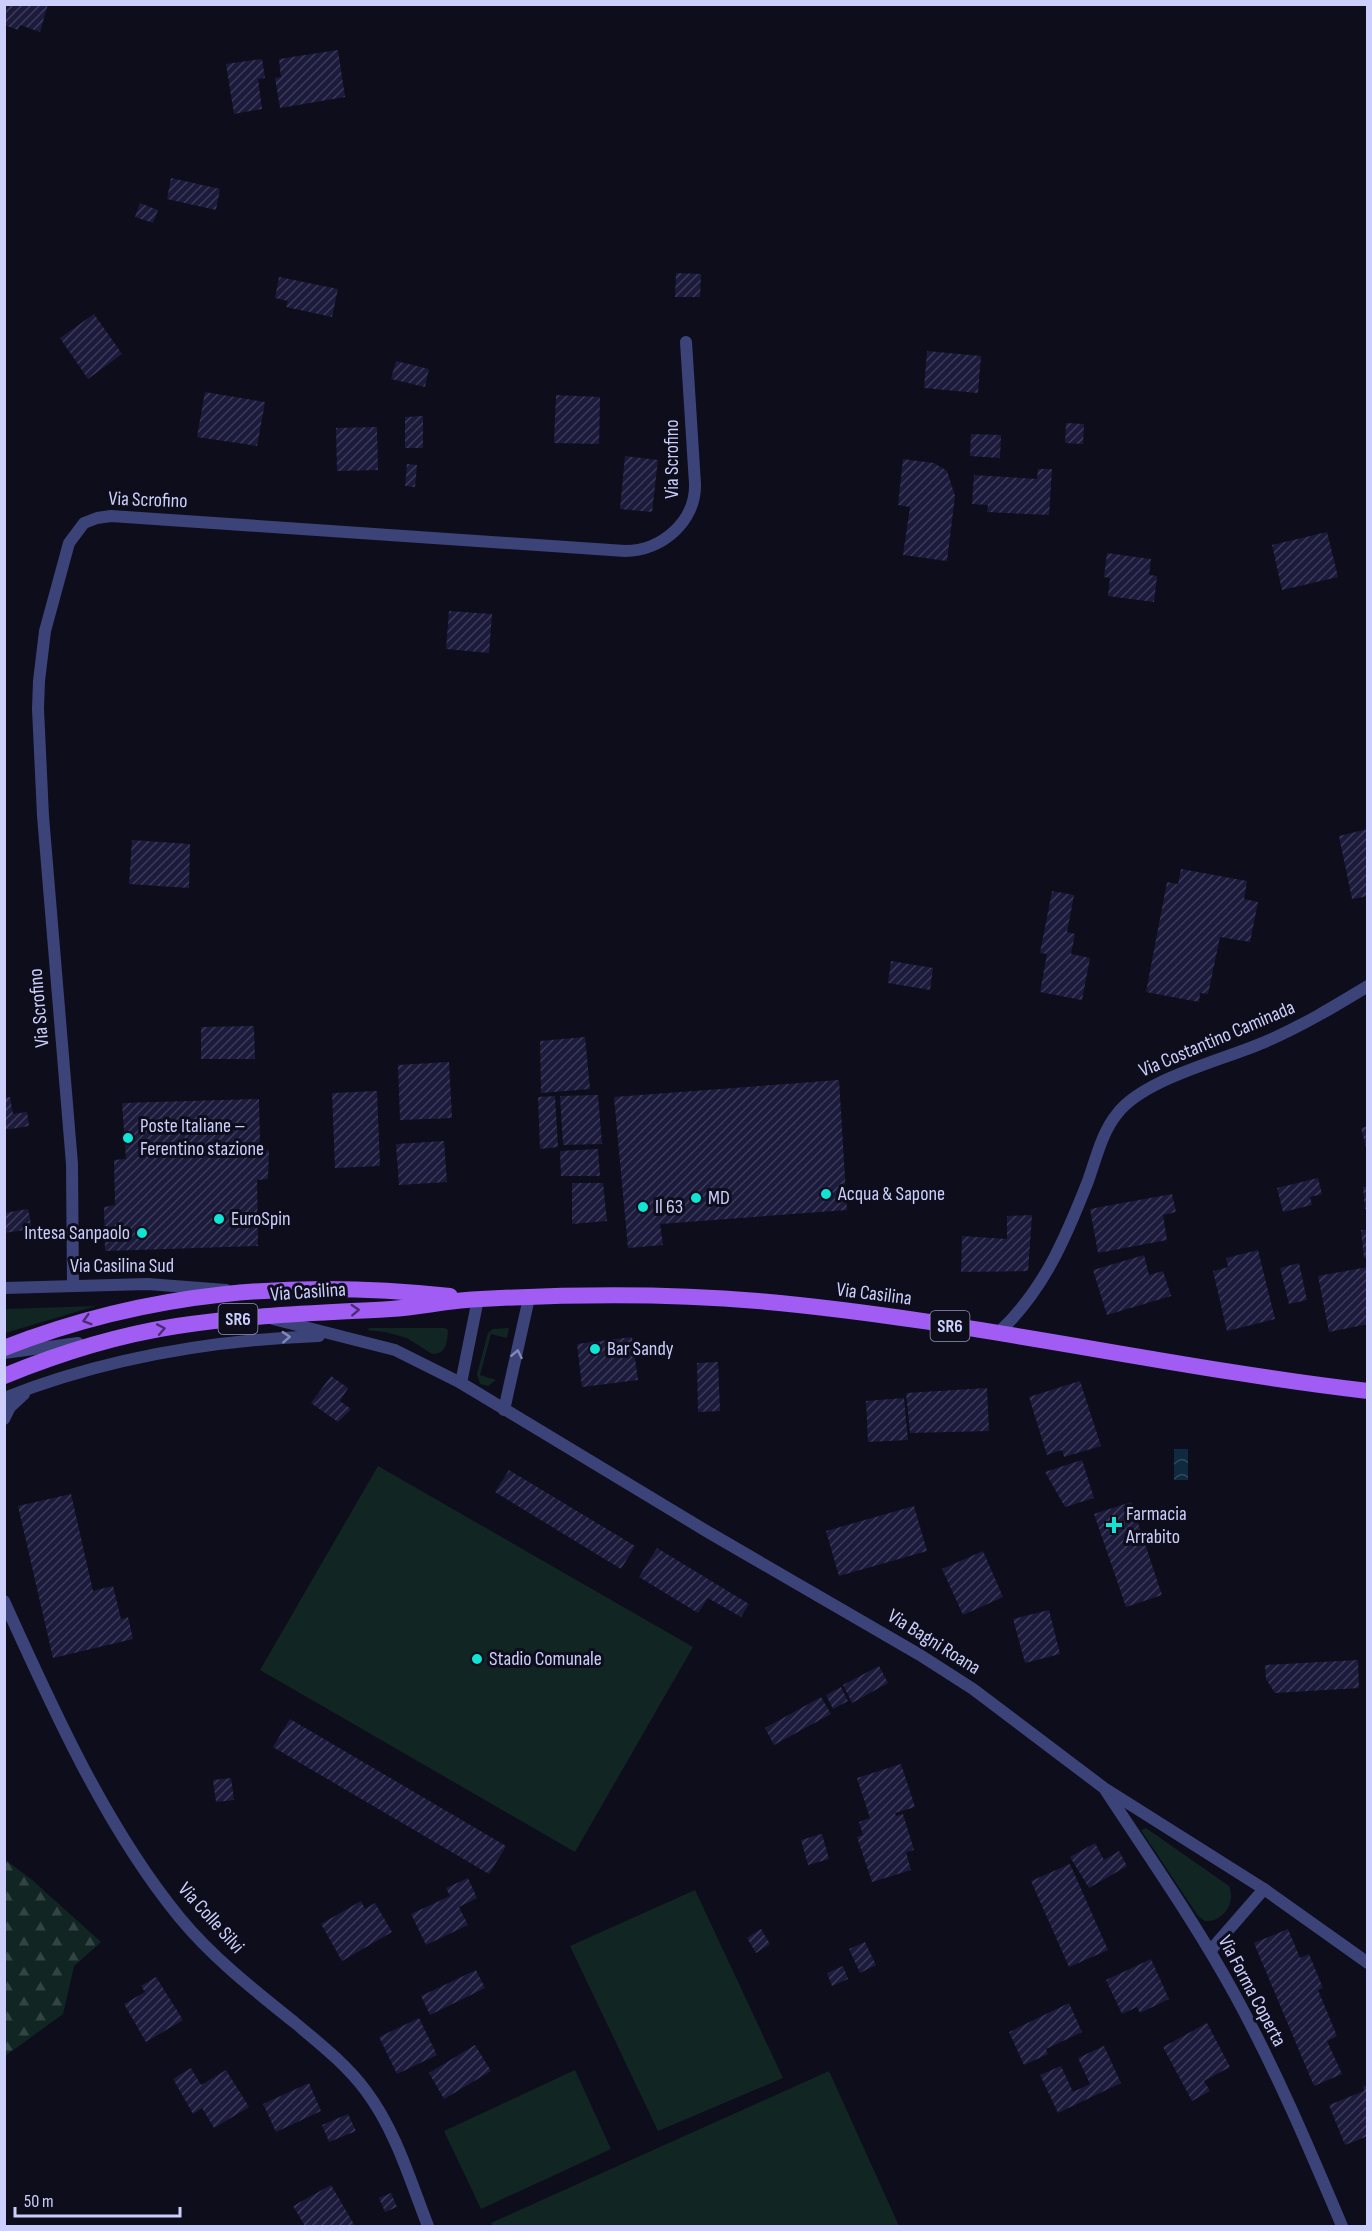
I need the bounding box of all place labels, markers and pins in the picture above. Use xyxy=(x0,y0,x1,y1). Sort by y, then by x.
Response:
place label: Poste Italiane – Ferentino stazione xyxy=(140,1114,264,1161)
marker: Poste Italiane – Ferentino stazione xyxy=(121,1131,135,1145)
place label: Acqua & Sapone xyxy=(837,1182,945,1206)
place label: MD xyxy=(708,1186,730,1210)
marker: Acqua & Sapone xyxy=(819,1187,833,1201)
marker: MD xyxy=(689,1191,703,1205)
place label: Il 63 xyxy=(655,1195,683,1219)
marker: Il 63 xyxy=(636,1200,650,1214)
place label: EuroSpin xyxy=(231,1207,290,1231)
marker: EuroSpin xyxy=(212,1212,226,1226)
place label: Intesa Sanpaolo xyxy=(24,1221,130,1245)
marker: Intesa Sanpaolo xyxy=(135,1226,149,1240)
place label: Bar Sandy xyxy=(607,1337,674,1361)
marker: Bar Sandy xyxy=(588,1342,602,1356)
place label: Farmacia Arrabito xyxy=(1125,1502,1187,1549)
marker: Farmacia Arrabito xyxy=(1107,1518,1121,1532)
place label: Stadio Comunale xyxy=(489,1647,602,1671)
marker: Stadio Comunale xyxy=(470,1652,484,1666)

